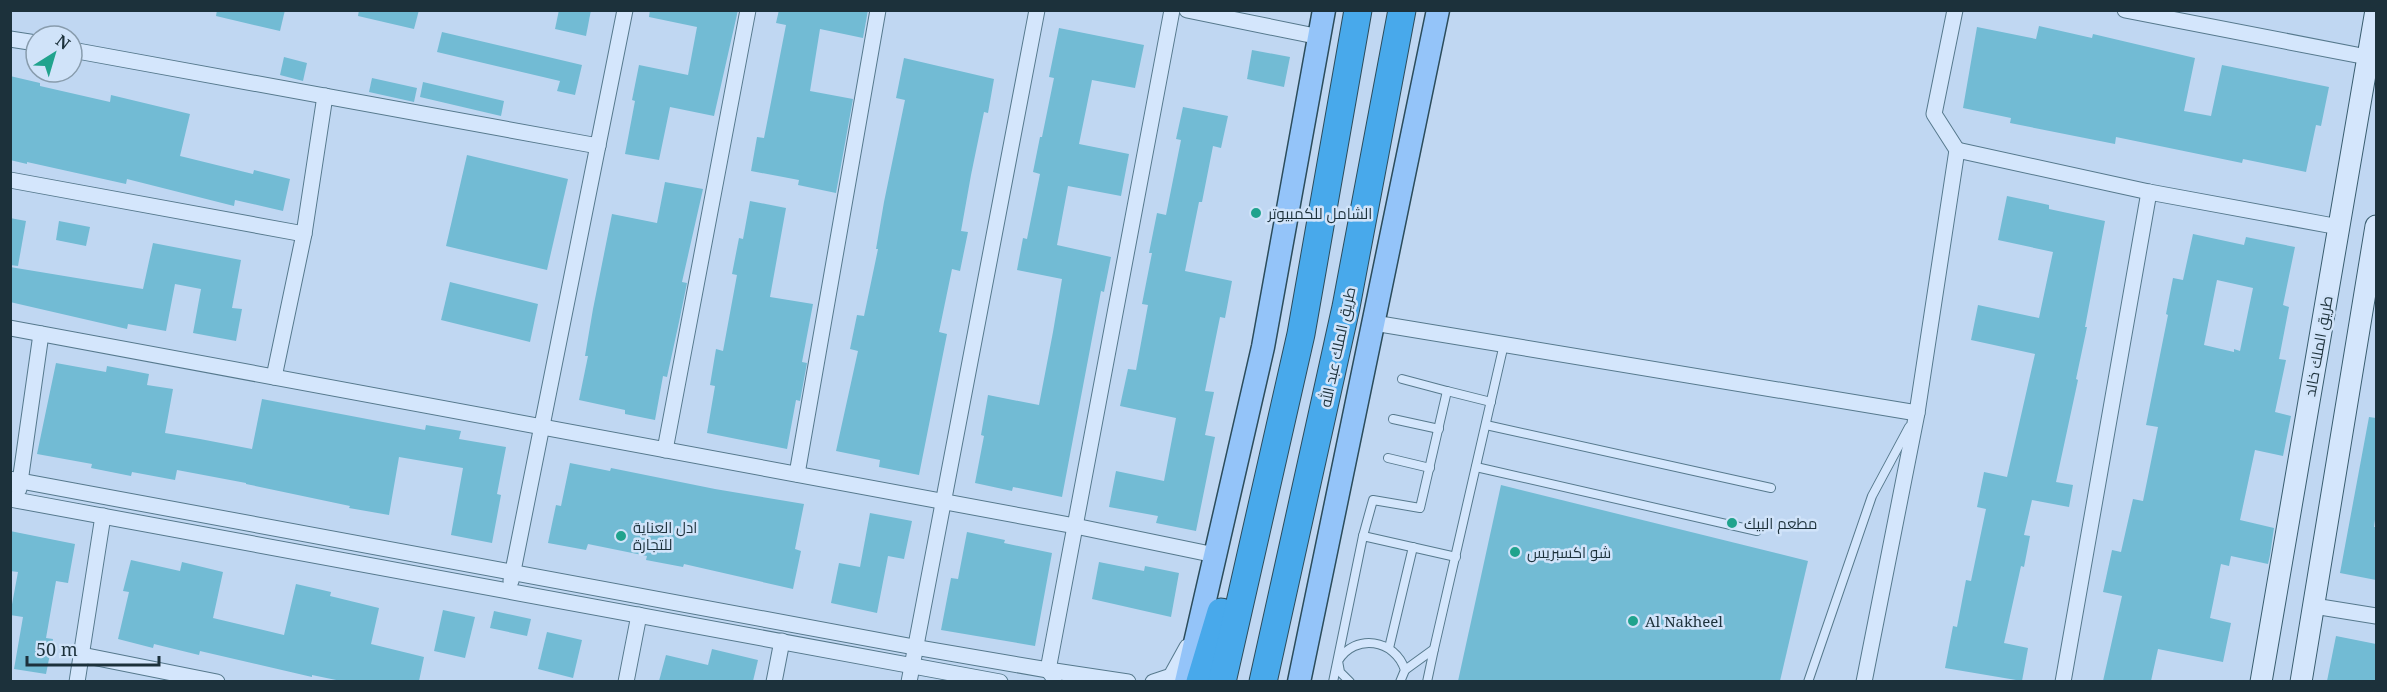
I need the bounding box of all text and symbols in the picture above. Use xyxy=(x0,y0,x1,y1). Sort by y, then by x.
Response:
north arrow xyxy=(24,24,84,84)
text: N xyxy=(51,29,75,55)
place label: الشامل للكمبيوتر xyxy=(1267,203,1372,224)
marker: الشامل للكمبيوتر xyxy=(1249,206,1263,220)
street label: طريق الملك عبد الله xyxy=(1315,285,1360,409)
street label: طريق الملك خالد xyxy=(2299,294,2338,398)
place label: مطعم البيك xyxy=(1744,513,1817,534)
marker: مطعم البيك xyxy=(1725,516,1739,530)
place label: ادل العناية للتجارة xyxy=(633,517,697,554)
marker: ادل العناية للتجارة xyxy=(614,529,628,543)
place label: شو اكسبريس xyxy=(1527,542,1611,563)
marker: شو اكسبريس xyxy=(1508,545,1522,559)
place label: Al Nakheel xyxy=(1645,611,1723,631)
marker: Al Nakheel xyxy=(1626,614,1640,628)
scale bar xyxy=(27,629,159,667)
text: 50 m xyxy=(36,637,78,661)

